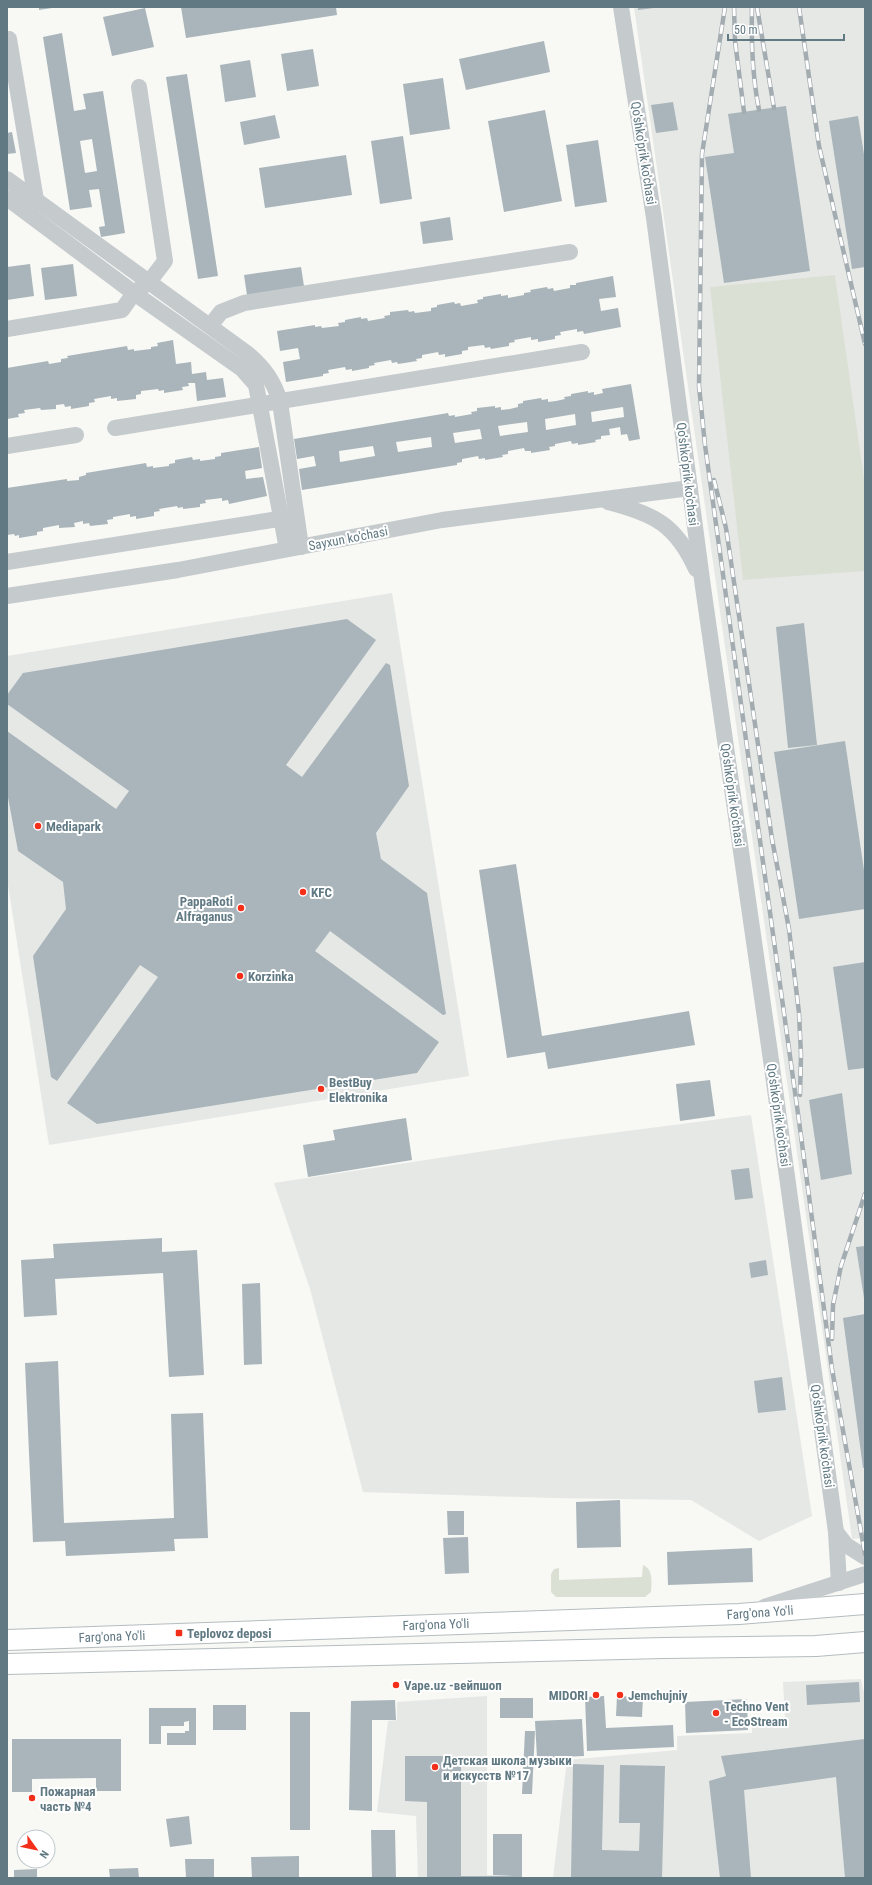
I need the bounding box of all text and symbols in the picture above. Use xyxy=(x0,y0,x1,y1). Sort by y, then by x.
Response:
scale bar xyxy=(728,16,844,42)
text: 50 m xyxy=(734,23,758,37)
street label: Qo'shko'prik ko'chasi xyxy=(628,100,659,206)
street label: Qo'shko'prik ko'chasi xyxy=(674,421,701,527)
street label: Sayxun ko'chasi xyxy=(307,523,389,554)
street label: Qo'shko'prik ko'chasi xyxy=(718,742,747,848)
place label: Mediapark xyxy=(46,819,102,834)
marker: Mediapark xyxy=(33,821,43,831)
place label: KFC xyxy=(311,885,332,900)
marker: KFC xyxy=(298,887,308,897)
place label: PappaRoti Alfraganus xyxy=(176,894,233,924)
marker: PappaRoti Alfraganus xyxy=(236,903,246,913)
place label: Korzinka xyxy=(248,969,294,984)
marker: Korzinka xyxy=(235,971,245,981)
street label: Qo'shko'prik ko'chasi xyxy=(764,1062,793,1168)
place label: BestBuy Elektronika xyxy=(329,1075,388,1105)
marker: BestBuy Elektronika xyxy=(316,1084,326,1094)
street label: Qo'shko'prik ko'chasi xyxy=(808,1383,837,1489)
street label: Farg'ona Yo'li xyxy=(726,1603,794,1622)
street label: Farg'ona Yo'li xyxy=(402,1616,470,1633)
place label: Teplovoz deposi xyxy=(187,1626,272,1641)
street label: Farg'ona Yo'li xyxy=(78,1628,146,1645)
marker: Teplovoz deposi xyxy=(174,1628,184,1638)
place label: Vape.uz -вейпшоп xyxy=(404,1678,502,1693)
marker: Vape.uz -вейпшоп xyxy=(391,1680,401,1690)
place label: MIDORI xyxy=(549,1688,588,1703)
place label: Jemchujniy xyxy=(628,1688,688,1703)
marker: MIDORI xyxy=(591,1690,601,1700)
marker: Jemchujniy xyxy=(615,1690,625,1700)
place label: Techno Vent - EcoStream xyxy=(724,1699,789,1729)
marker: Techno Vent - EcoStream xyxy=(711,1708,721,1718)
place label: Детская школа музыки и искусств №17 xyxy=(443,1753,572,1783)
marker: Детская школа музыки и искусств №17 xyxy=(430,1762,440,1772)
place label: Пожарная часть №4 xyxy=(40,1784,96,1814)
marker: Пожарная часть №4 xyxy=(27,1793,37,1803)
north arrow xyxy=(16,1829,56,1869)
text: N xyxy=(37,1848,51,1861)

